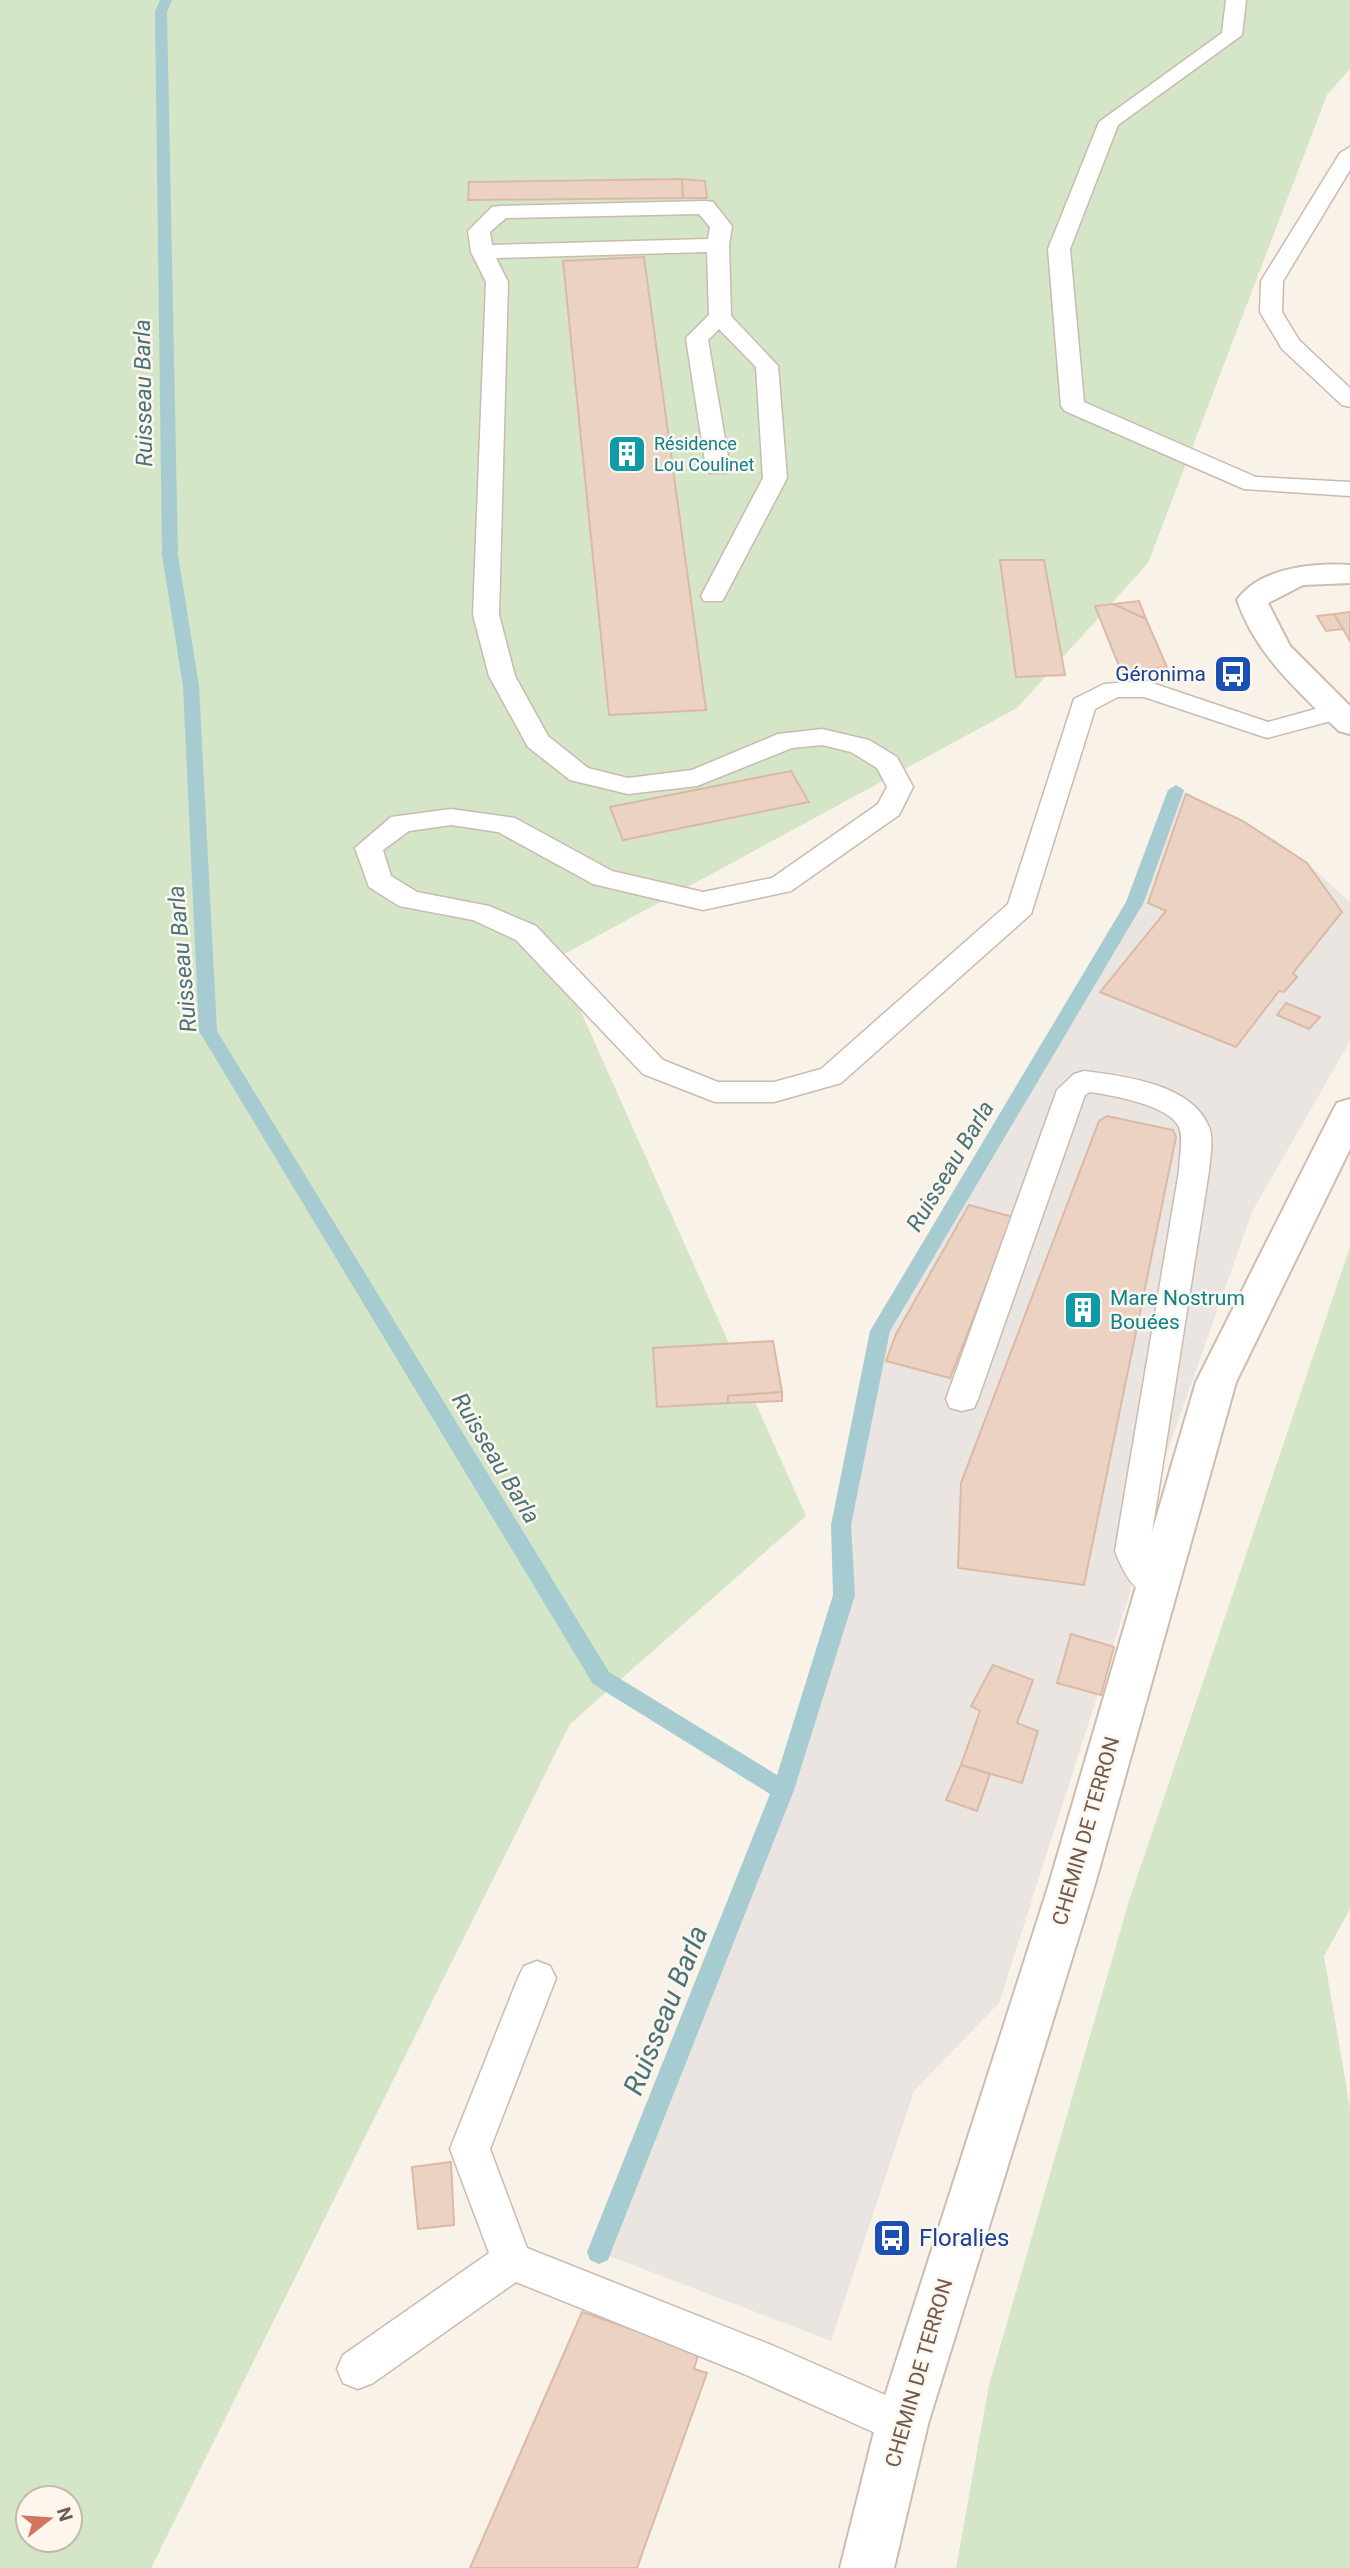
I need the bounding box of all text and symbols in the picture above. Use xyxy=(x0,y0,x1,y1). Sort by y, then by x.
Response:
water label: Ruisseau Barla xyxy=(129,319,158,467)
building icon: Résidence Lou Coulinet xyxy=(606,433,648,475)
place label: Résidence Lou Coulinet xyxy=(654,433,754,475)
bus stop icon: Géronima xyxy=(1212,653,1254,695)
place label: Géronima xyxy=(1115,662,1206,686)
water label: Ruisseau Barla xyxy=(163,884,202,1034)
water label: Ruisseau Barla xyxy=(901,1096,1000,1236)
place label: Mare Nostrum Bouées xyxy=(1110,1286,1245,1334)
building icon: Mare Nostrum Bouées xyxy=(1062,1289,1104,1331)
water label: Ruisseau Barla xyxy=(446,1388,545,1528)
street label: CHEMIN DE TERRON xyxy=(1048,1734,1124,1928)
water label: Ruisseau Barla xyxy=(617,1921,714,2100)
bus stop icon: Floralies xyxy=(871,2217,913,2259)
place label: Floralies xyxy=(919,2224,1009,2252)
street label: CHEMIN DE TERRON xyxy=(881,2276,957,2470)
north arrow xyxy=(14,2484,84,2554)
text: N xyxy=(52,2504,78,2524)

